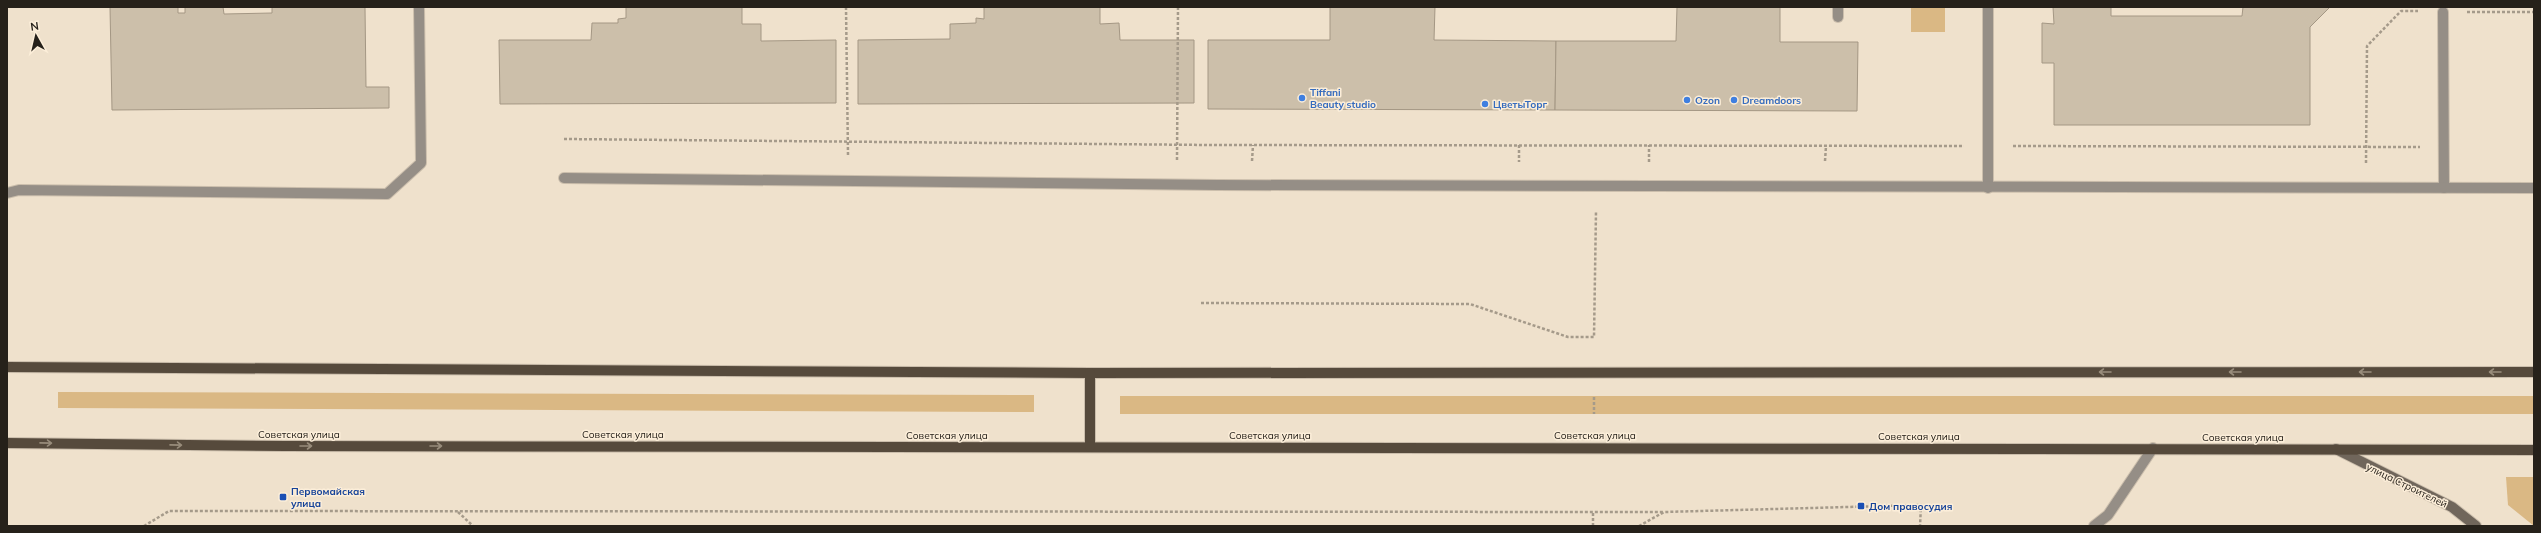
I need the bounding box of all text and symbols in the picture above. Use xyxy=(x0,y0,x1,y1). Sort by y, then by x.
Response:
north arrow xyxy=(16,16,56,56)
text: N xyxy=(30,19,40,34)
place label: Tiffani Beauty studio xyxy=(1310,86,1376,111)
marker: Tiffani Beauty studio xyxy=(1297,93,1307,103)
place label: Ozon xyxy=(1695,94,1720,107)
place label: Dreamdoors xyxy=(1742,94,1801,107)
marker: Ozon xyxy=(1682,95,1692,105)
marker: Dreamdoors xyxy=(1729,95,1739,105)
place label: ЦветыТорг xyxy=(1493,98,1548,111)
marker: ЦветыТорг xyxy=(1480,99,1490,109)
one-way arrow xyxy=(2099,368,2112,376)
one-way arrow xyxy=(2229,368,2242,376)
one-way arrow xyxy=(2359,368,2372,376)
one-way arrow xyxy=(2489,368,2502,376)
street label: Советская улица xyxy=(258,428,340,441)
street label: Советская улица xyxy=(582,428,664,441)
street label: Советская улица xyxy=(906,429,988,442)
street label: Советская улица xyxy=(1229,429,1311,442)
street label: Советская улица xyxy=(1554,429,1636,442)
street label: Советская улица xyxy=(1878,430,1960,443)
street label: Советская улица xyxy=(2202,431,2284,444)
one-way arrow xyxy=(39,439,52,447)
one-way arrow xyxy=(169,441,182,449)
one-way arrow xyxy=(299,442,312,450)
one-way arrow xyxy=(429,442,442,450)
street label: улица Строителей xyxy=(2364,460,2449,511)
place label: Первомайская улица xyxy=(291,485,365,510)
marker: Первомайская улица xyxy=(278,492,288,502)
place label: Дом правосудия xyxy=(1869,500,1952,513)
marker: Дом правосудия xyxy=(1856,501,1866,511)

